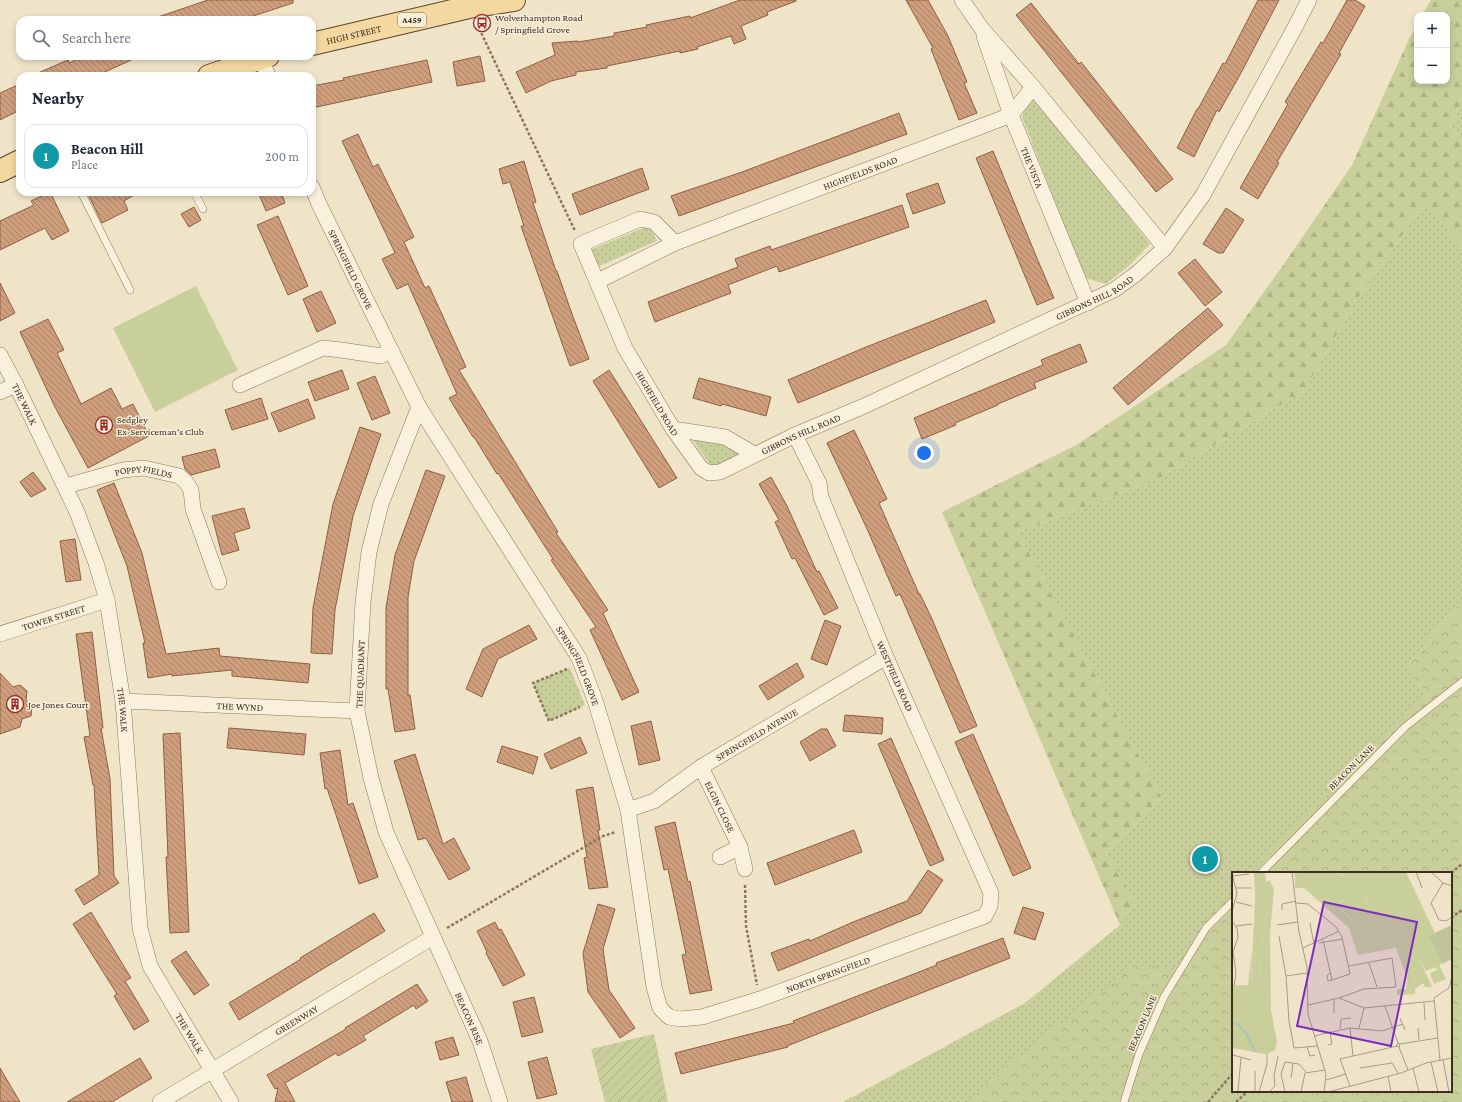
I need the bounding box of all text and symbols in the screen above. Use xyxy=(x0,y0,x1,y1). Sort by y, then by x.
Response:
place label: Wolverhampton Road / Springfield Grove xyxy=(495,12,583,35)
map controls xyxy=(1414,12,1450,84)
button: + xyxy=(1414,12,1450,48)
road number: A459 xyxy=(398,13,426,27)
bus stop icon: Wolverhampton Road / Springfield Grove xyxy=(472,13,492,33)
search box xyxy=(16,16,316,60)
street label: HIGH STREET xyxy=(325,22,383,46)
icon: search xyxy=(30,27,52,49)
text: Search here xyxy=(62,30,131,46)
button: − xyxy=(1414,48,1450,84)
text: Nearby xyxy=(32,89,84,108)
text: Beacon Hill xyxy=(71,141,143,157)
street label: THE VISTA xyxy=(1019,145,1046,190)
text: 1 xyxy=(44,149,48,164)
text: 200 m xyxy=(265,149,299,164)
street label: HIGHFIELDS ROAD xyxy=(821,153,899,192)
text: Place xyxy=(71,157,98,172)
street label: SPRINGFIELD GROVE xyxy=(327,227,376,311)
street label: GIBBONS HILL ROAD xyxy=(1054,272,1136,322)
street label: HIGHFIELD ROAD xyxy=(634,368,682,438)
street label: THE WALK xyxy=(10,381,40,427)
street label: GIBBONS HILL ROAD xyxy=(759,411,842,456)
place label: Sedgley Ex-Serviceman's Club xyxy=(117,414,204,437)
building icon: Sedgley Ex-Serviceman's Club xyxy=(94,415,114,435)
your location xyxy=(914,443,934,463)
street label: POPPY FIELDS xyxy=(113,462,174,480)
street label: TOWER STREET xyxy=(20,602,87,632)
street label: SPRINGFIELD GROVE xyxy=(554,624,602,707)
street label: THE QUADRANT xyxy=(353,639,367,708)
street label: WESTFIELD ROAD xyxy=(875,639,916,713)
street label: THE WALK xyxy=(115,687,131,733)
building icon: Joe Jones Court xyxy=(5,694,25,714)
place label: Joe Jones Court xyxy=(27,699,89,710)
street label: THE WYND xyxy=(216,700,264,713)
street label: SPRINGFIELD AVENUE xyxy=(713,705,800,763)
street label: BEACON LANE xyxy=(1326,741,1377,792)
street label: ELGIN CLOSE xyxy=(703,779,738,835)
pin: 1 xyxy=(1192,844,1218,874)
inset map xyxy=(1232,872,1452,1092)
street label: NORTH SPRINGFIELD xyxy=(784,953,872,994)
street label: BEACON RISE xyxy=(453,990,486,1046)
street label: BEACON LANE xyxy=(1125,993,1159,1053)
street label: GREENWAY xyxy=(272,1002,320,1037)
street label: THE WALK xyxy=(174,1011,206,1055)

